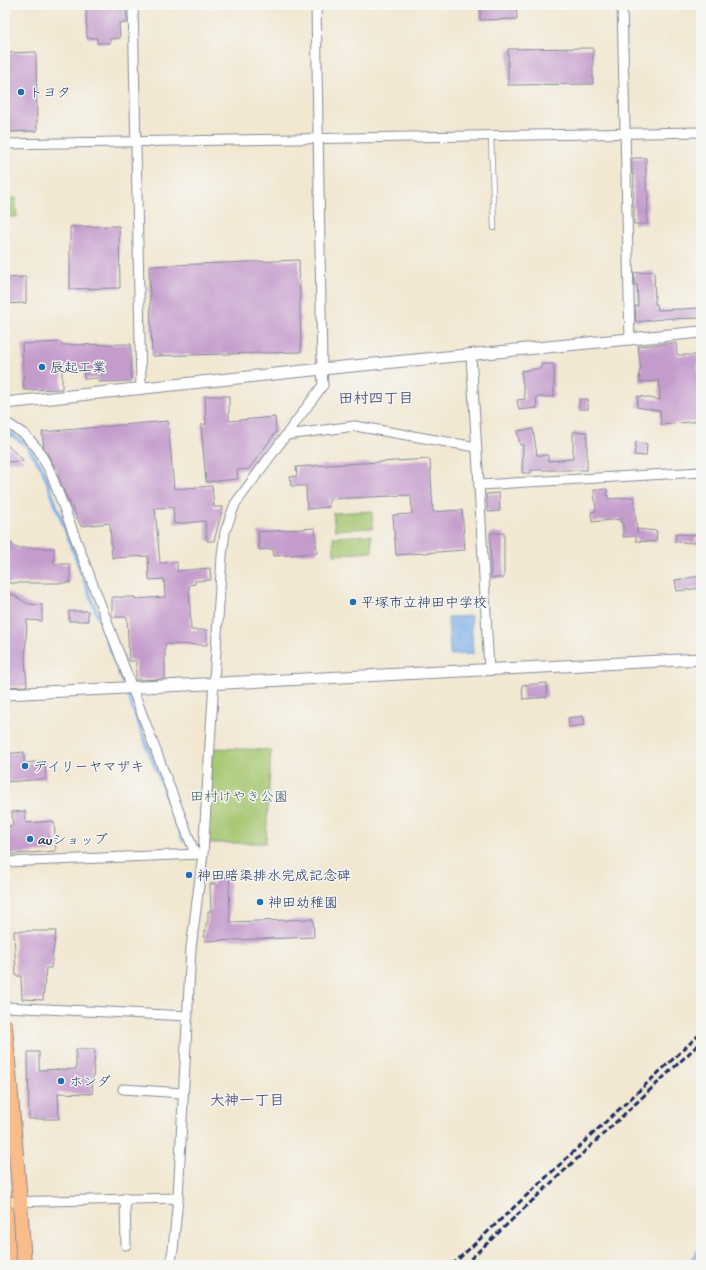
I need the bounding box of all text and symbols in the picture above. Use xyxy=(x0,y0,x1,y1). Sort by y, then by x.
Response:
place label: トヨタ xyxy=(29,86,71,103)
marker: トヨタ xyxy=(16,87,26,97)
place label: 辰起工業 xyxy=(50,361,106,378)
marker: 辰起工業 xyxy=(37,362,47,372)
district label: 田村四丁目 xyxy=(338,391,414,409)
place label: 平塚市立神田中学校 xyxy=(361,596,487,613)
marker: 平塚市立神田中学校 xyxy=(348,597,358,607)
place label: デイリーヤマザキ xyxy=(33,760,144,777)
marker: デイリーヤマザキ xyxy=(20,761,30,771)
park label: 田村けやき公園 xyxy=(190,790,288,807)
place label: auショップ xyxy=(38,833,108,850)
marker: auショップ xyxy=(25,834,35,844)
place label: 神田暗渠排水完成記念碑 xyxy=(197,868,351,886)
marker: 神田暗渠排水完成記念碑 xyxy=(184,870,194,880)
place label: 神田幼稚園 xyxy=(268,896,338,913)
marker: 神田幼稚園 xyxy=(255,897,265,907)
place label: ホンダ xyxy=(69,1075,110,1092)
marker: ホンダ xyxy=(56,1076,66,1086)
district label: 大神一丁目 xyxy=(209,1092,285,1111)

